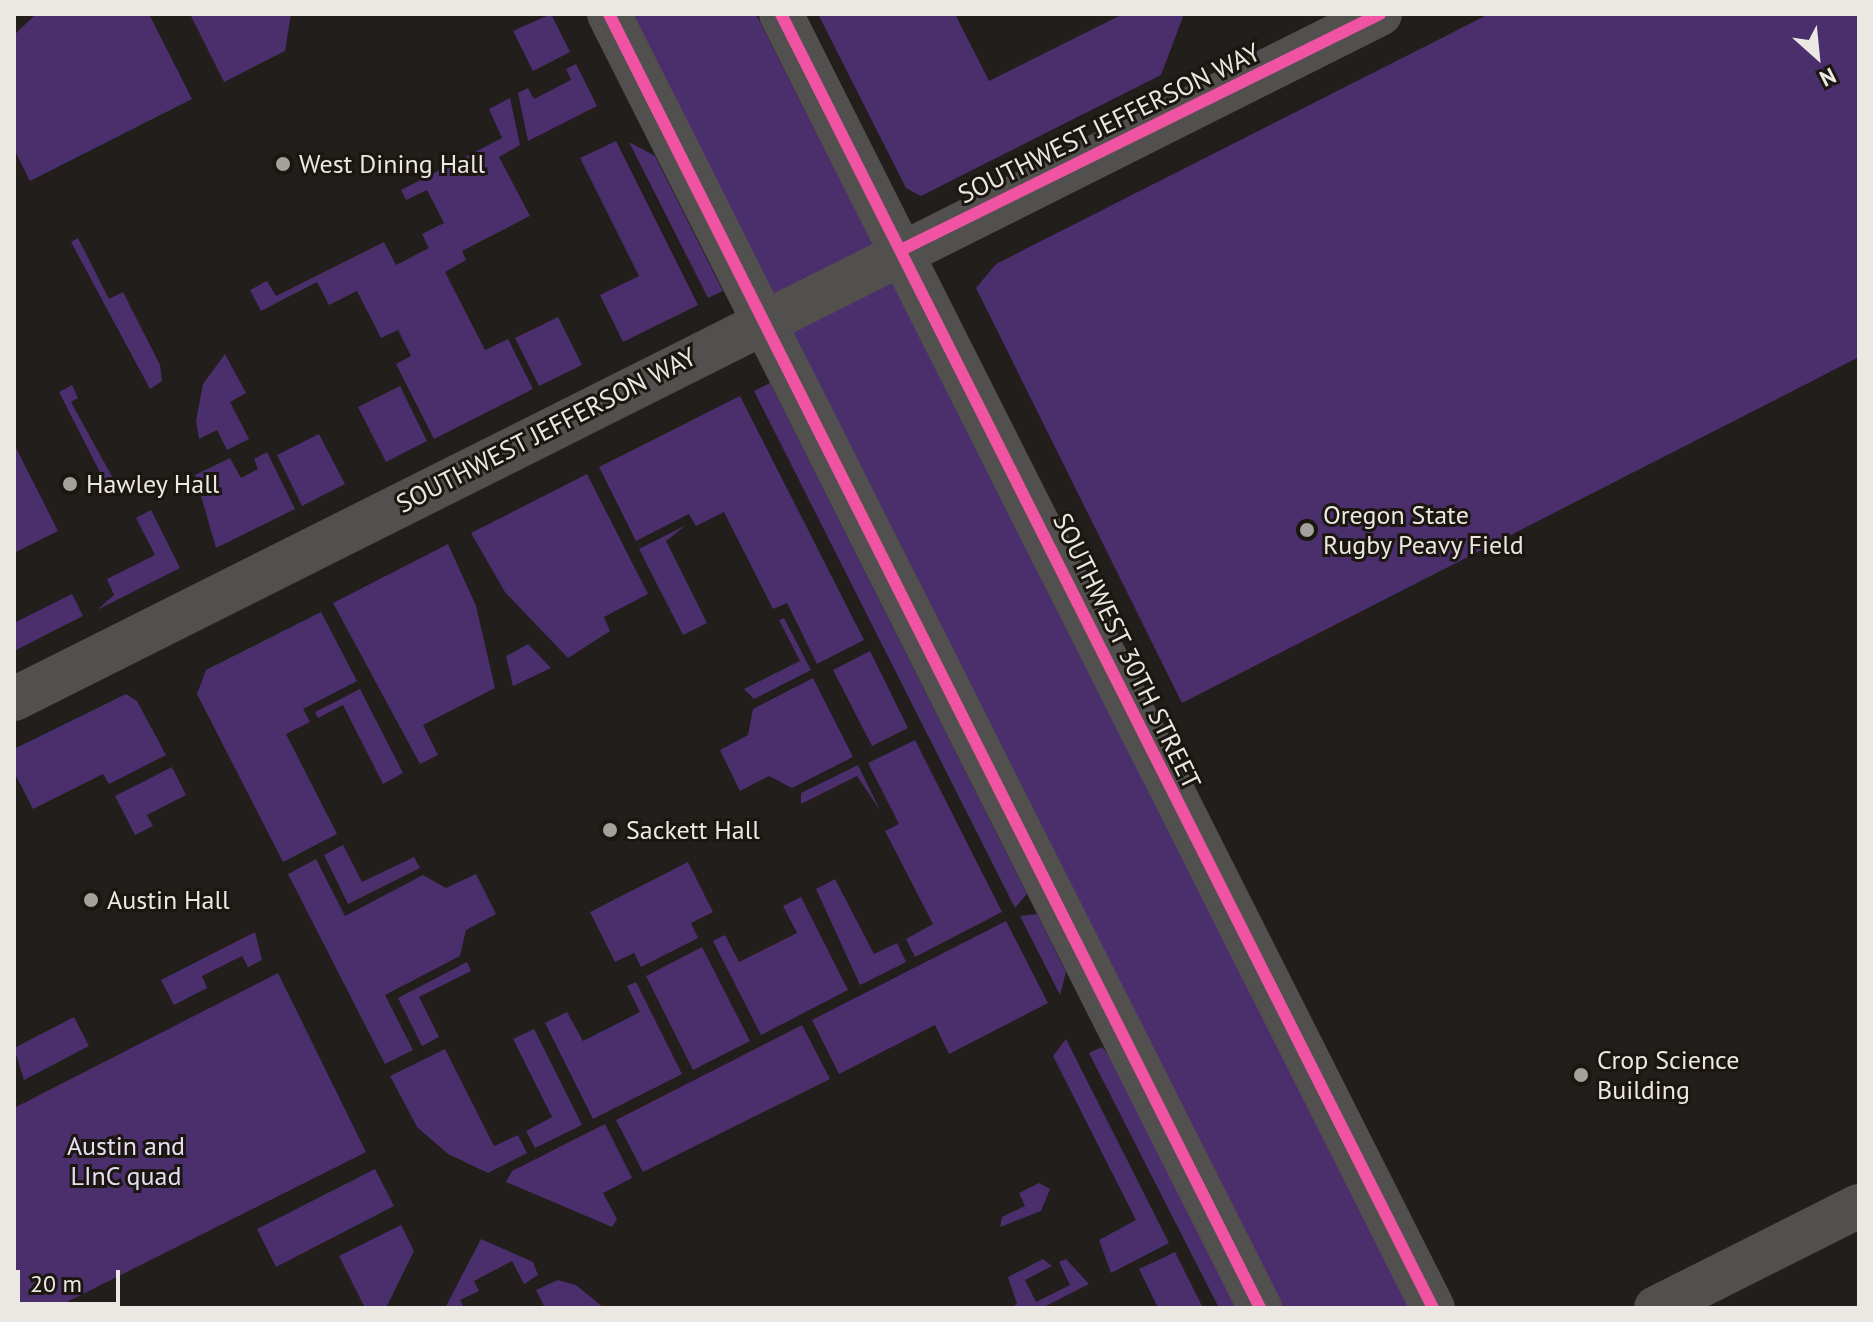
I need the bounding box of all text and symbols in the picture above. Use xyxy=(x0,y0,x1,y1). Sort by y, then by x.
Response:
north arrow xyxy=(1777,16,1857,96)
street label: SOUTHWEST JEFFERSON WAY xyxy=(952,36,1266,210)
text: N xyxy=(1815,62,1841,93)
place label: West Dining Hall xyxy=(299,148,485,180)
marker: West Dining Hall xyxy=(274,155,292,173)
street label: SOUTHWEST JEFFERSON WAY xyxy=(390,340,702,520)
place label: Hawley Hall xyxy=(86,468,220,500)
marker: Hawley Hall xyxy=(61,475,79,493)
place label: Oregon State Rugby Peavy Field xyxy=(1323,499,1526,560)
street label: SOUTHWEST 30TH STREET xyxy=(1046,507,1208,795)
marker: Oregon State Rugby Peavy Field xyxy=(1298,521,1316,539)
place label: Sackett Hall xyxy=(626,814,760,846)
marker: Sackett Hall xyxy=(601,821,619,839)
place label: Austin Hall xyxy=(107,884,230,916)
marker: Austin Hall xyxy=(82,891,100,909)
place label: Crop Science Building xyxy=(1597,1044,1739,1106)
marker: Crop Science Building xyxy=(1572,1066,1590,1084)
park label: Austin and LInC quad xyxy=(67,1130,185,1192)
scale bar xyxy=(20,1254,124,1304)
text: 20 m xyxy=(30,1268,82,1299)

